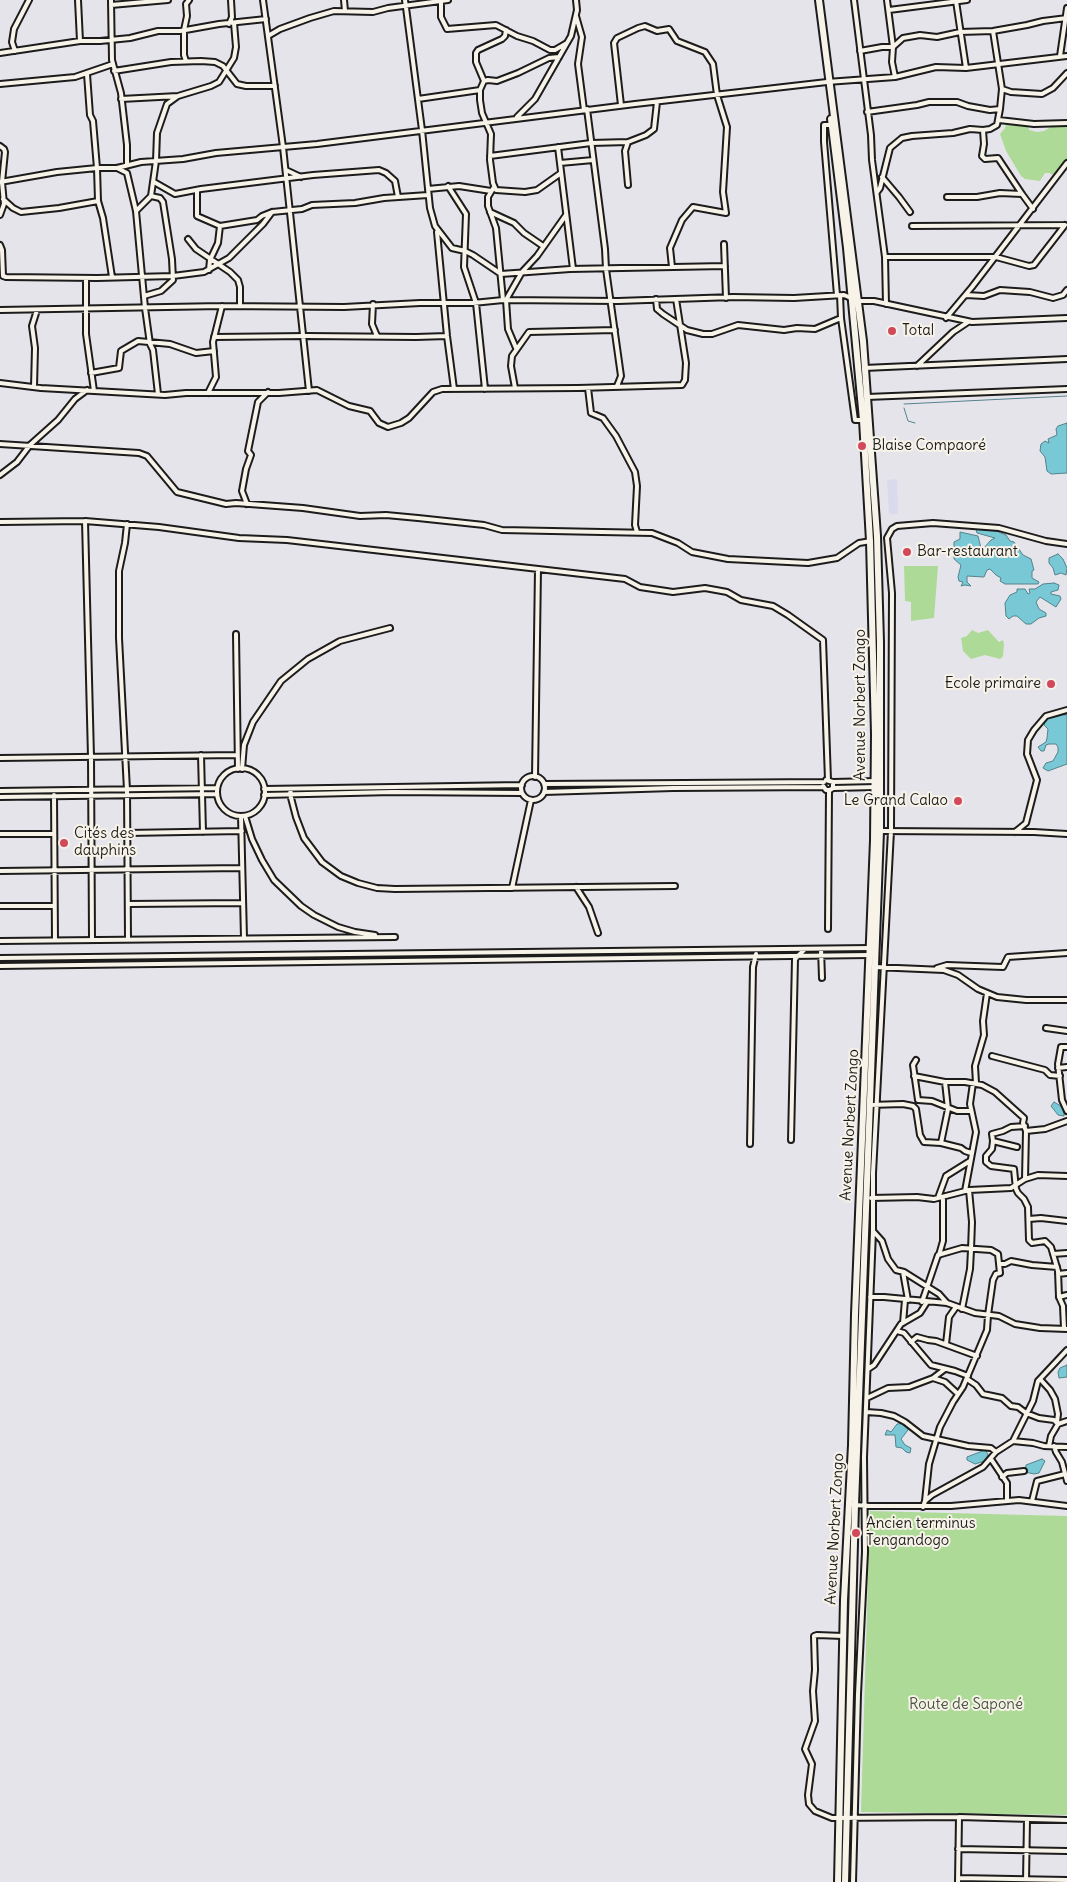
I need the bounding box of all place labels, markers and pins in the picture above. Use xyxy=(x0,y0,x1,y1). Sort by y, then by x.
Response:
place label: Total xyxy=(902,322,934,340)
marker: Total xyxy=(886,325,898,337)
place label: Blaise Compaoré xyxy=(872,437,986,455)
marker: Blaise Compaoré xyxy=(856,440,868,452)
place label: Bar-restaurant xyxy=(917,543,1018,561)
marker: Bar-restaurant xyxy=(901,546,913,558)
place label: Ecole primaire xyxy=(945,675,1041,693)
marker: Ecole primaire xyxy=(1045,678,1057,690)
place label: Le Grand Calao xyxy=(844,792,948,810)
marker: Le Grand Calao xyxy=(952,795,964,807)
place label: Cités des dauphins xyxy=(74,825,136,860)
marker: Cités des dauphins xyxy=(58,837,70,849)
place label: Ancien terminus Tengandogo xyxy=(866,1515,975,1550)
marker: Ancien terminus Tengandogo xyxy=(850,1527,862,1539)

